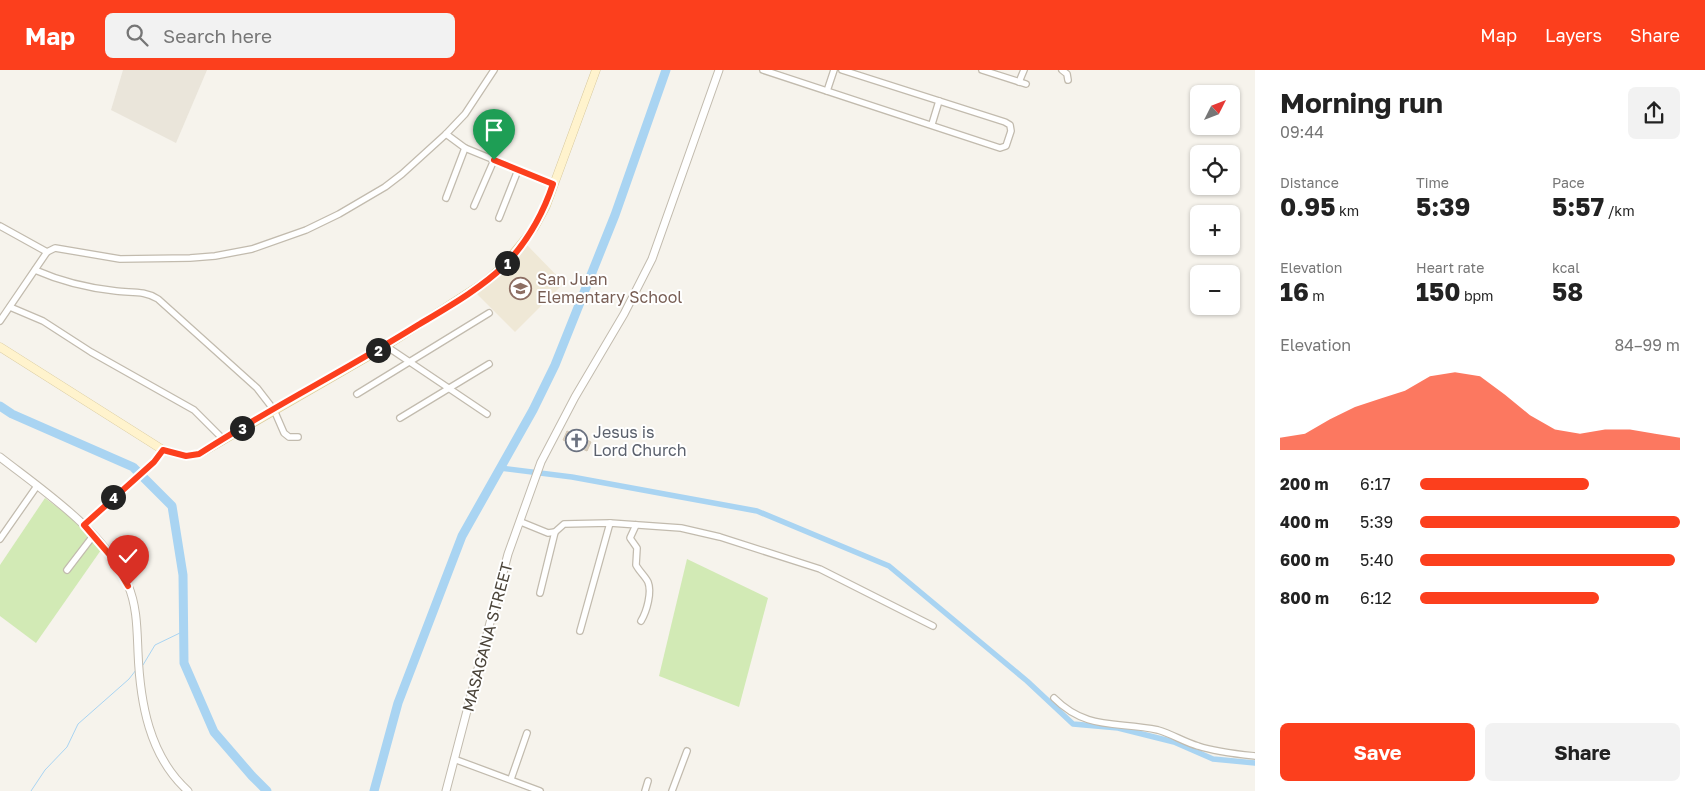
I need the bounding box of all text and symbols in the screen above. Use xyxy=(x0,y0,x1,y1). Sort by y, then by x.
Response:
search box xyxy=(105,13,455,58)
text: Map xyxy=(25,21,75,50)
icon: search xyxy=(123,21,151,49)
text: Search here xyxy=(163,24,272,47)
text: Map xyxy=(1480,24,1517,46)
text: Layers xyxy=(1545,24,1602,46)
text: Share xyxy=(1630,24,1680,46)
north arrow xyxy=(1190,85,1240,135)
map controls xyxy=(1190,85,1240,315)
text: Morning run xyxy=(1280,86,1443,119)
button: share xyxy=(1628,87,1680,139)
pin xyxy=(473,109,515,160)
icon: arrive xyxy=(480,116,508,144)
text: 09:44 xyxy=(1280,122,1324,142)
button: locate xyxy=(1190,145,1240,195)
text: Distance xyxy=(1280,174,1339,191)
text: Time xyxy=(1416,174,1449,191)
text: Pace xyxy=(1552,174,1585,191)
text: 0.95 xyxy=(1280,191,1335,222)
text: 5:39 xyxy=(1416,191,1470,222)
text: 5:57 xyxy=(1552,191,1604,222)
text: km xyxy=(1335,202,1359,219)
text: /km xyxy=(1604,202,1635,219)
button: + xyxy=(1190,205,1240,255)
pin: 1 xyxy=(494,250,520,276)
text: 1 xyxy=(504,255,511,272)
text: Elevation xyxy=(1280,259,1342,276)
text: Heart rate xyxy=(1416,259,1484,276)
text: kcal xyxy=(1552,259,1580,276)
button: − xyxy=(1190,265,1240,315)
place label: San Juan Elementary School xyxy=(537,269,682,307)
school or university icon: San Juan Elementary School xyxy=(509,276,533,300)
text: 16 xyxy=(1280,276,1309,307)
text: 150 xyxy=(1416,276,1460,307)
text: 58 xyxy=(1552,276,1583,307)
text: m xyxy=(1309,287,1325,304)
text: bpm xyxy=(1460,287,1494,304)
text: Elevation xyxy=(1280,335,1351,355)
text: 84–99 m xyxy=(1614,335,1680,355)
pin: 2 xyxy=(366,338,390,362)
text: 2 xyxy=(374,342,383,359)
pin: 3 xyxy=(230,416,254,440)
text: 3 xyxy=(238,420,247,437)
place label: Jesus is Lord Church xyxy=(593,422,687,460)
church icon: Jesus is Lord Church xyxy=(565,429,589,453)
text: 200 m xyxy=(1280,474,1329,494)
text: 6:17 xyxy=(1360,474,1391,494)
pin: 4 xyxy=(100,484,126,510)
text: 4 xyxy=(109,489,118,506)
text: 400 m xyxy=(1280,512,1329,532)
text: 5:39 xyxy=(1360,512,1393,532)
pin xyxy=(107,535,149,586)
icon: check xyxy=(114,542,142,570)
text: 600 m xyxy=(1280,550,1329,570)
text: 5:40 xyxy=(1360,550,1394,570)
street label: MASAGANA STREET xyxy=(457,560,517,714)
text: 800 m xyxy=(1280,588,1329,608)
text: 6:12 xyxy=(1360,588,1392,608)
button: Save xyxy=(1280,723,1475,781)
button: Share xyxy=(1485,723,1680,781)

